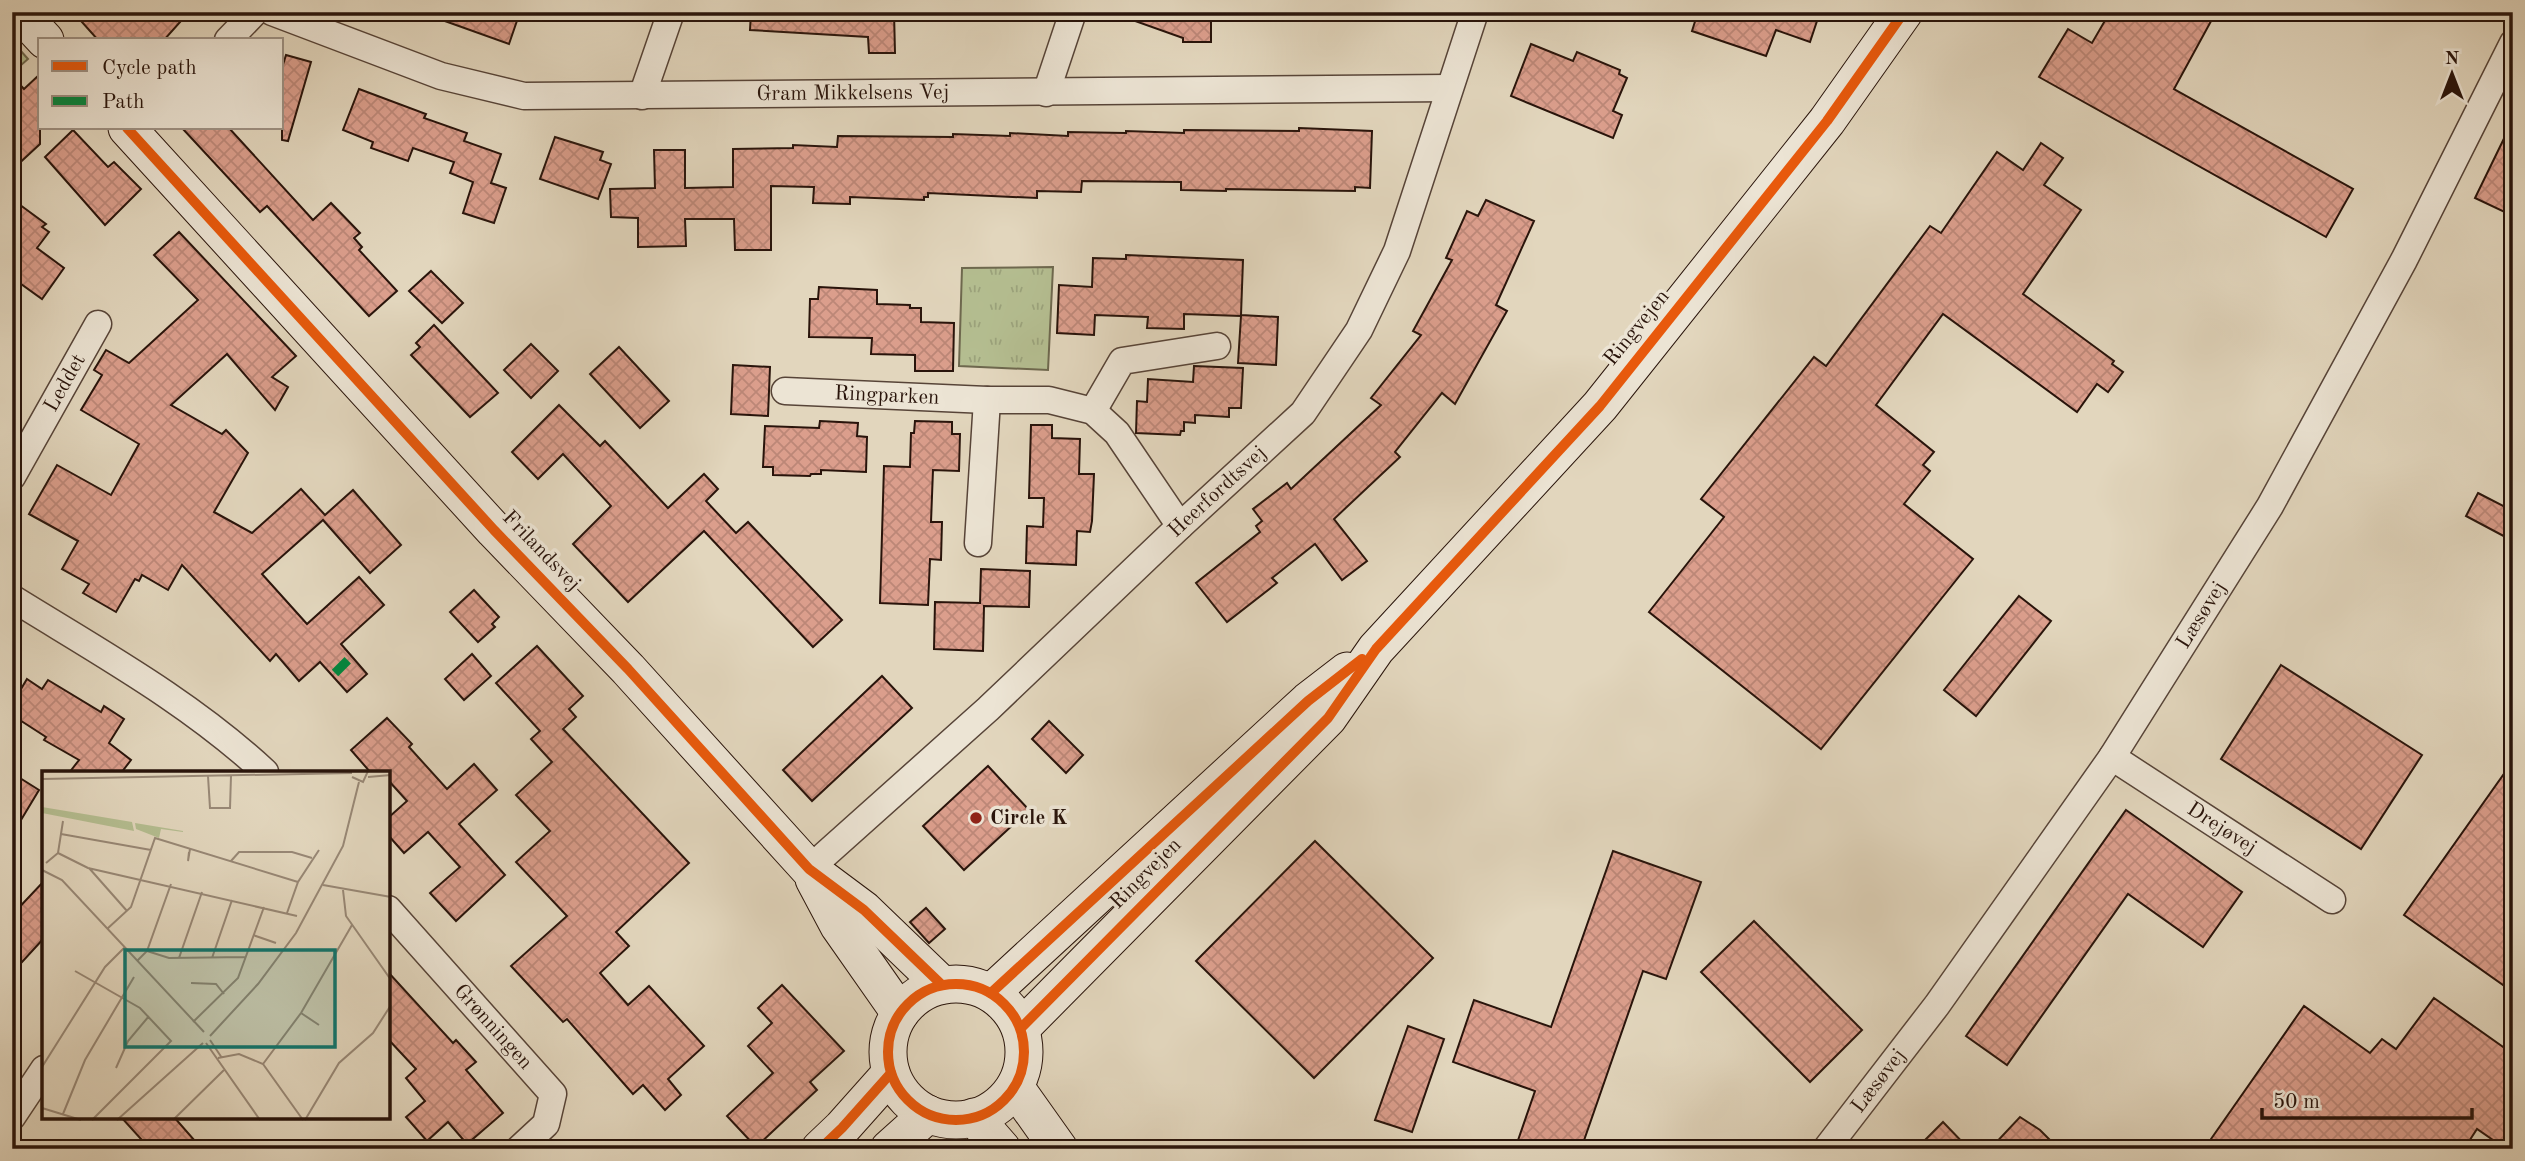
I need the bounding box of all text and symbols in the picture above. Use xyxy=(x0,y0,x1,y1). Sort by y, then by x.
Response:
legend xyxy=(38,38,284,130)
north arrow xyxy=(2416,38,2486,108)
text: N xyxy=(2445,50,2460,69)
text: Cycle path xyxy=(102,58,197,79)
street label: Gram Mikkelsens Vej xyxy=(756,82,949,104)
text: Path xyxy=(102,92,145,113)
street label: Ringvejen xyxy=(1600,286,1674,370)
street label: Leddet xyxy=(40,350,89,415)
street label: Ringparken xyxy=(834,383,940,408)
street label: Heerfordtsvej xyxy=(1164,442,1270,542)
street label: Frilandsvej xyxy=(498,507,584,595)
street label: Læsøvej xyxy=(2172,578,2230,652)
inset map xyxy=(42,771,390,1119)
street label: Drejøvej xyxy=(2183,798,2260,859)
place label: Circle K xyxy=(990,808,1067,829)
marker: Circle K xyxy=(968,810,984,826)
street label: Ringvejen xyxy=(1106,834,1186,914)
street label: Grønningen xyxy=(450,980,536,1074)
street label: Læsøvej xyxy=(1847,1045,1910,1117)
scale bar xyxy=(2262,1077,2472,1121)
text: 50 m xyxy=(2273,1092,2320,1113)

